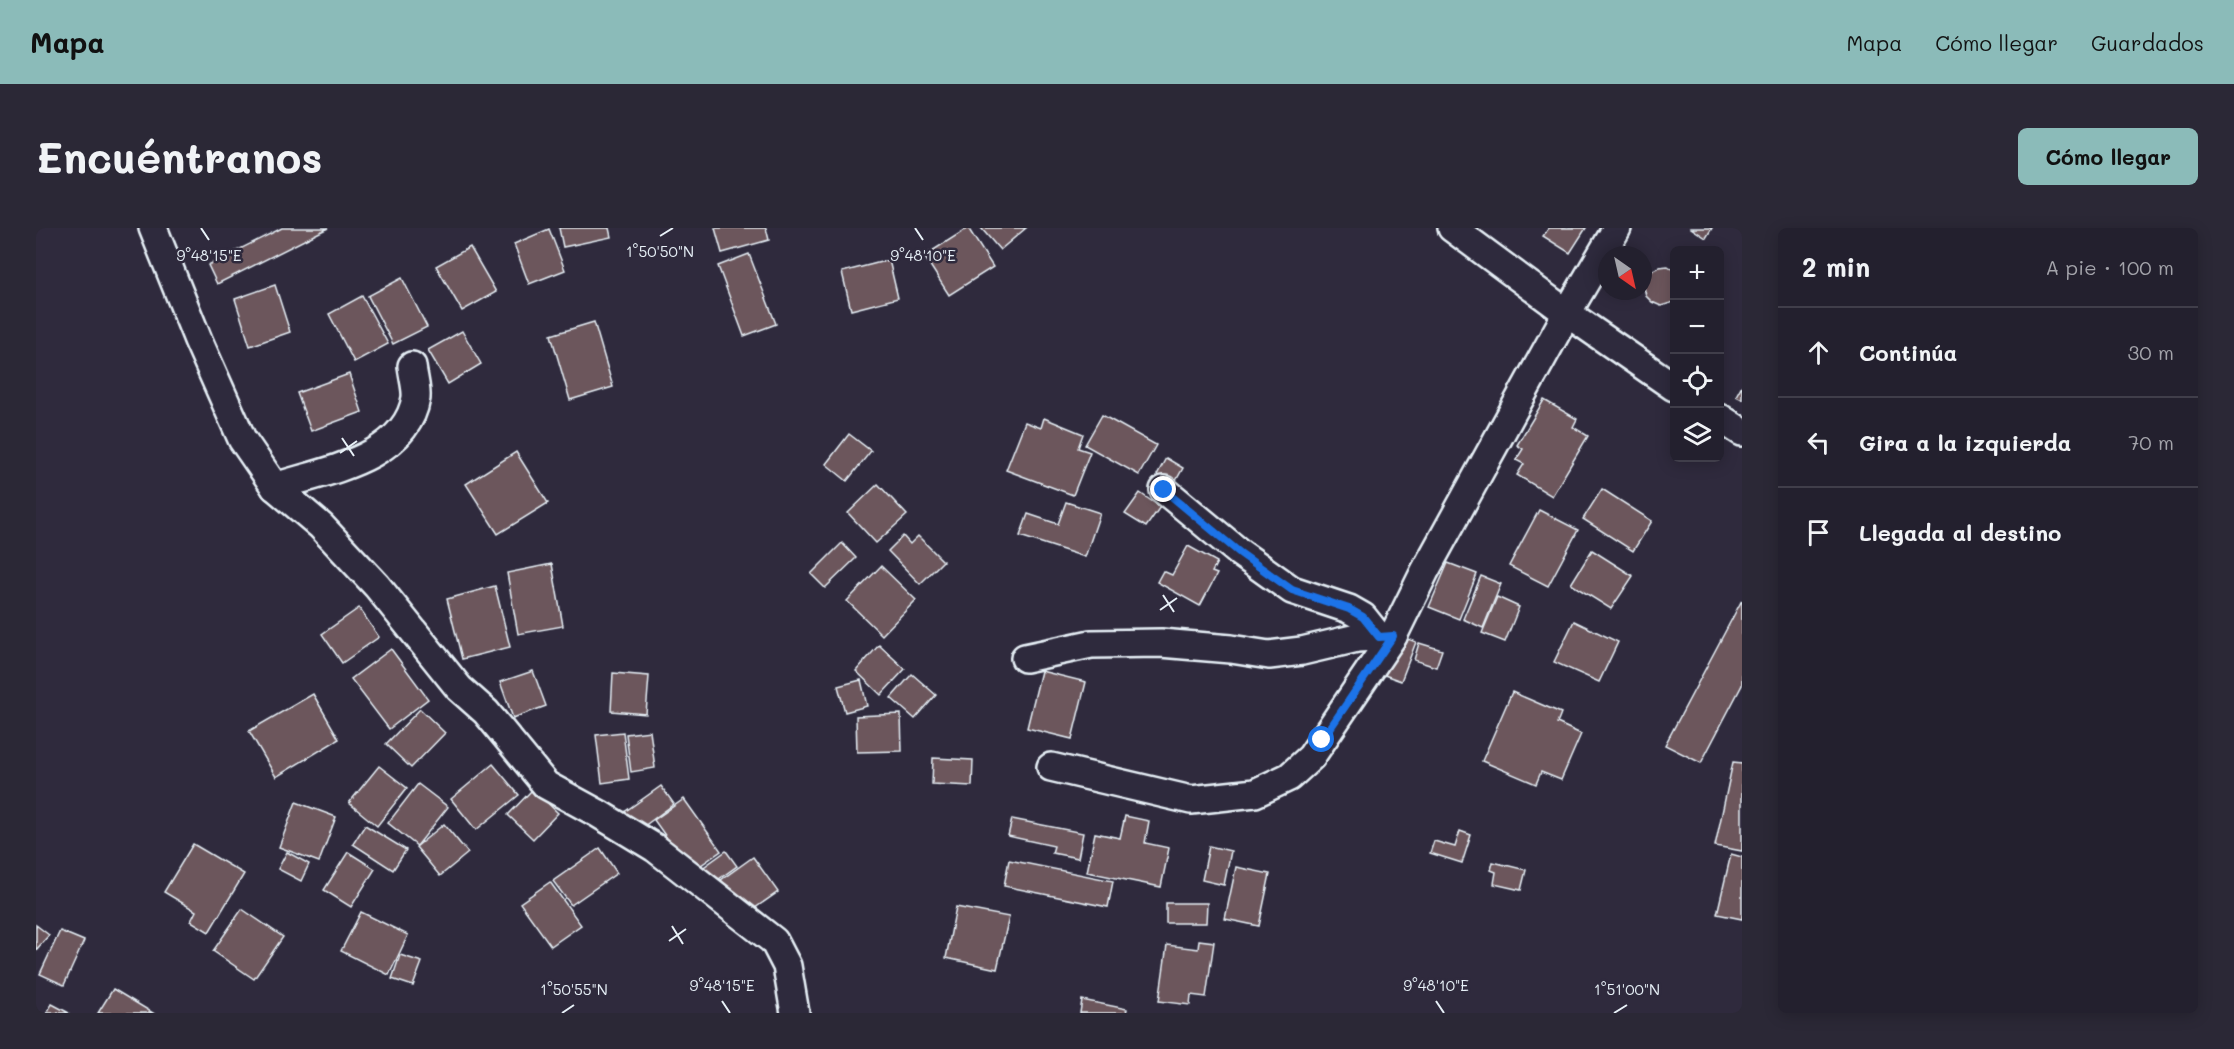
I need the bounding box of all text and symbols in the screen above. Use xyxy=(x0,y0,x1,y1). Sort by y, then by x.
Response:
text: Mapa xyxy=(30,24,105,60)
text: Mapa xyxy=(1846,29,1902,56)
text: Cómo llegar xyxy=(1935,29,2058,56)
text: Guardados xyxy=(2091,29,2204,56)
button: Cómo llegar xyxy=(2018,128,2198,185)
text: Encuéntranos xyxy=(36,129,322,184)
text: 1°50'50"N xyxy=(626,241,694,261)
text: 9°48'15"E xyxy=(176,245,242,265)
text: 9°48'10"E xyxy=(890,245,956,265)
north arrow xyxy=(1598,246,1652,300)
map controls xyxy=(1670,246,1724,462)
button: + xyxy=(1670,246,1724,300)
text: 2 min xyxy=(1802,250,1870,284)
text: A pie · 100 m xyxy=(2045,254,2174,280)
button: − xyxy=(1670,300,1724,354)
icon: ahead xyxy=(1802,336,1835,369)
text: Continúa xyxy=(1859,338,1957,367)
text: 30 m xyxy=(2128,339,2174,365)
button: locate xyxy=(1670,354,1724,408)
button: layers xyxy=(1670,408,1724,462)
icon: left xyxy=(1802,426,1835,459)
text: Gira a la izquierda xyxy=(1859,428,2071,457)
text: 70 m xyxy=(2128,429,2174,455)
route end xyxy=(1150,476,1176,502)
icon: arrive xyxy=(1802,516,1835,549)
text: Llegada al destino xyxy=(1859,518,2061,547)
route start xyxy=(1308,726,1334,752)
text: 9°48'15"E xyxy=(689,975,755,995)
text: 9°48'10"E xyxy=(1403,975,1469,995)
text: 1°50'55"N xyxy=(540,979,608,999)
text: 1°51'00"N xyxy=(1594,979,1660,999)

